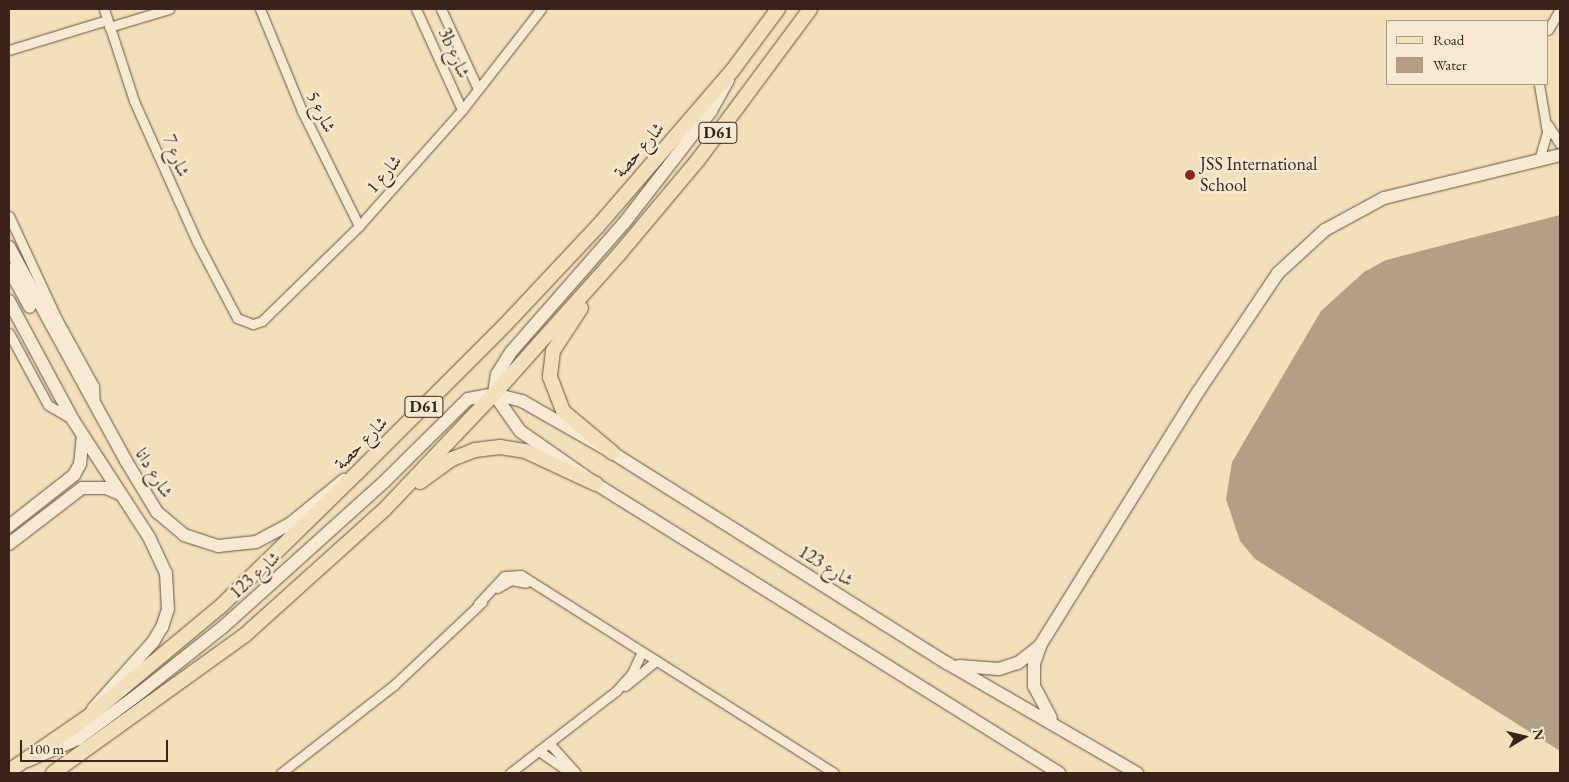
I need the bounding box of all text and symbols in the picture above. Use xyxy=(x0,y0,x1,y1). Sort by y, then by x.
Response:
legend xyxy=(1386,20,1549,85)
street label: 3b شارع xyxy=(433,25,475,81)
text: Road xyxy=(1433,30,1464,49)
text: Water xyxy=(1433,55,1467,74)
street label: شارع 5 xyxy=(302,88,340,136)
street label: شارع حصة xyxy=(609,118,669,182)
road number: D61 xyxy=(698,120,738,146)
street label: شارع 7 xyxy=(158,132,194,180)
street label: شارع 1 xyxy=(362,151,406,197)
place label: JSS International School xyxy=(1200,154,1317,196)
marker: JSS International School xyxy=(1184,169,1196,181)
road number: D61 xyxy=(404,394,444,421)
street label: شارع حصة xyxy=(330,412,392,474)
street label: شارع دانا xyxy=(130,444,178,502)
street label: شارع 123 xyxy=(795,541,857,591)
street label: شارع 123 xyxy=(225,547,285,603)
north arrow xyxy=(1499,712,1549,762)
text: N xyxy=(1529,728,1549,742)
scale bar xyxy=(22,730,170,762)
text: 100 m xyxy=(28,739,64,758)

